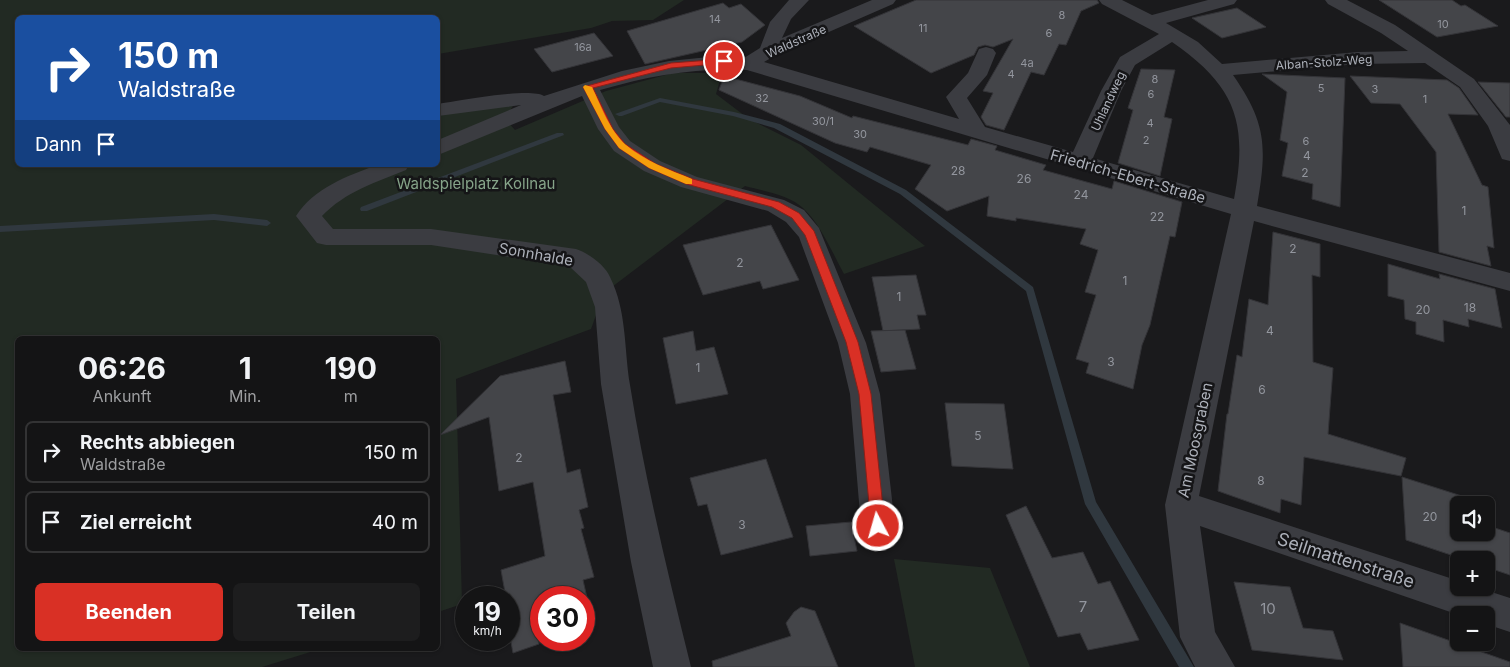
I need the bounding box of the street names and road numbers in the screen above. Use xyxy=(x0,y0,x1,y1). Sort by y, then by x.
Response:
street label: Waldstraße xyxy=(764,21,828,61)
street label: Alban-Stolz-Weg xyxy=(1275,51,1373,73)
street label: Uhlandweg xyxy=(1088,69,1128,133)
street label: Friedrich-Ebert-Straße xyxy=(1048,145,1208,207)
street label: Sonnhalde xyxy=(497,238,575,270)
street label: Am Moosgraben xyxy=(1174,381,1216,499)
street label: Seilmattenstraße xyxy=(1275,528,1417,592)

